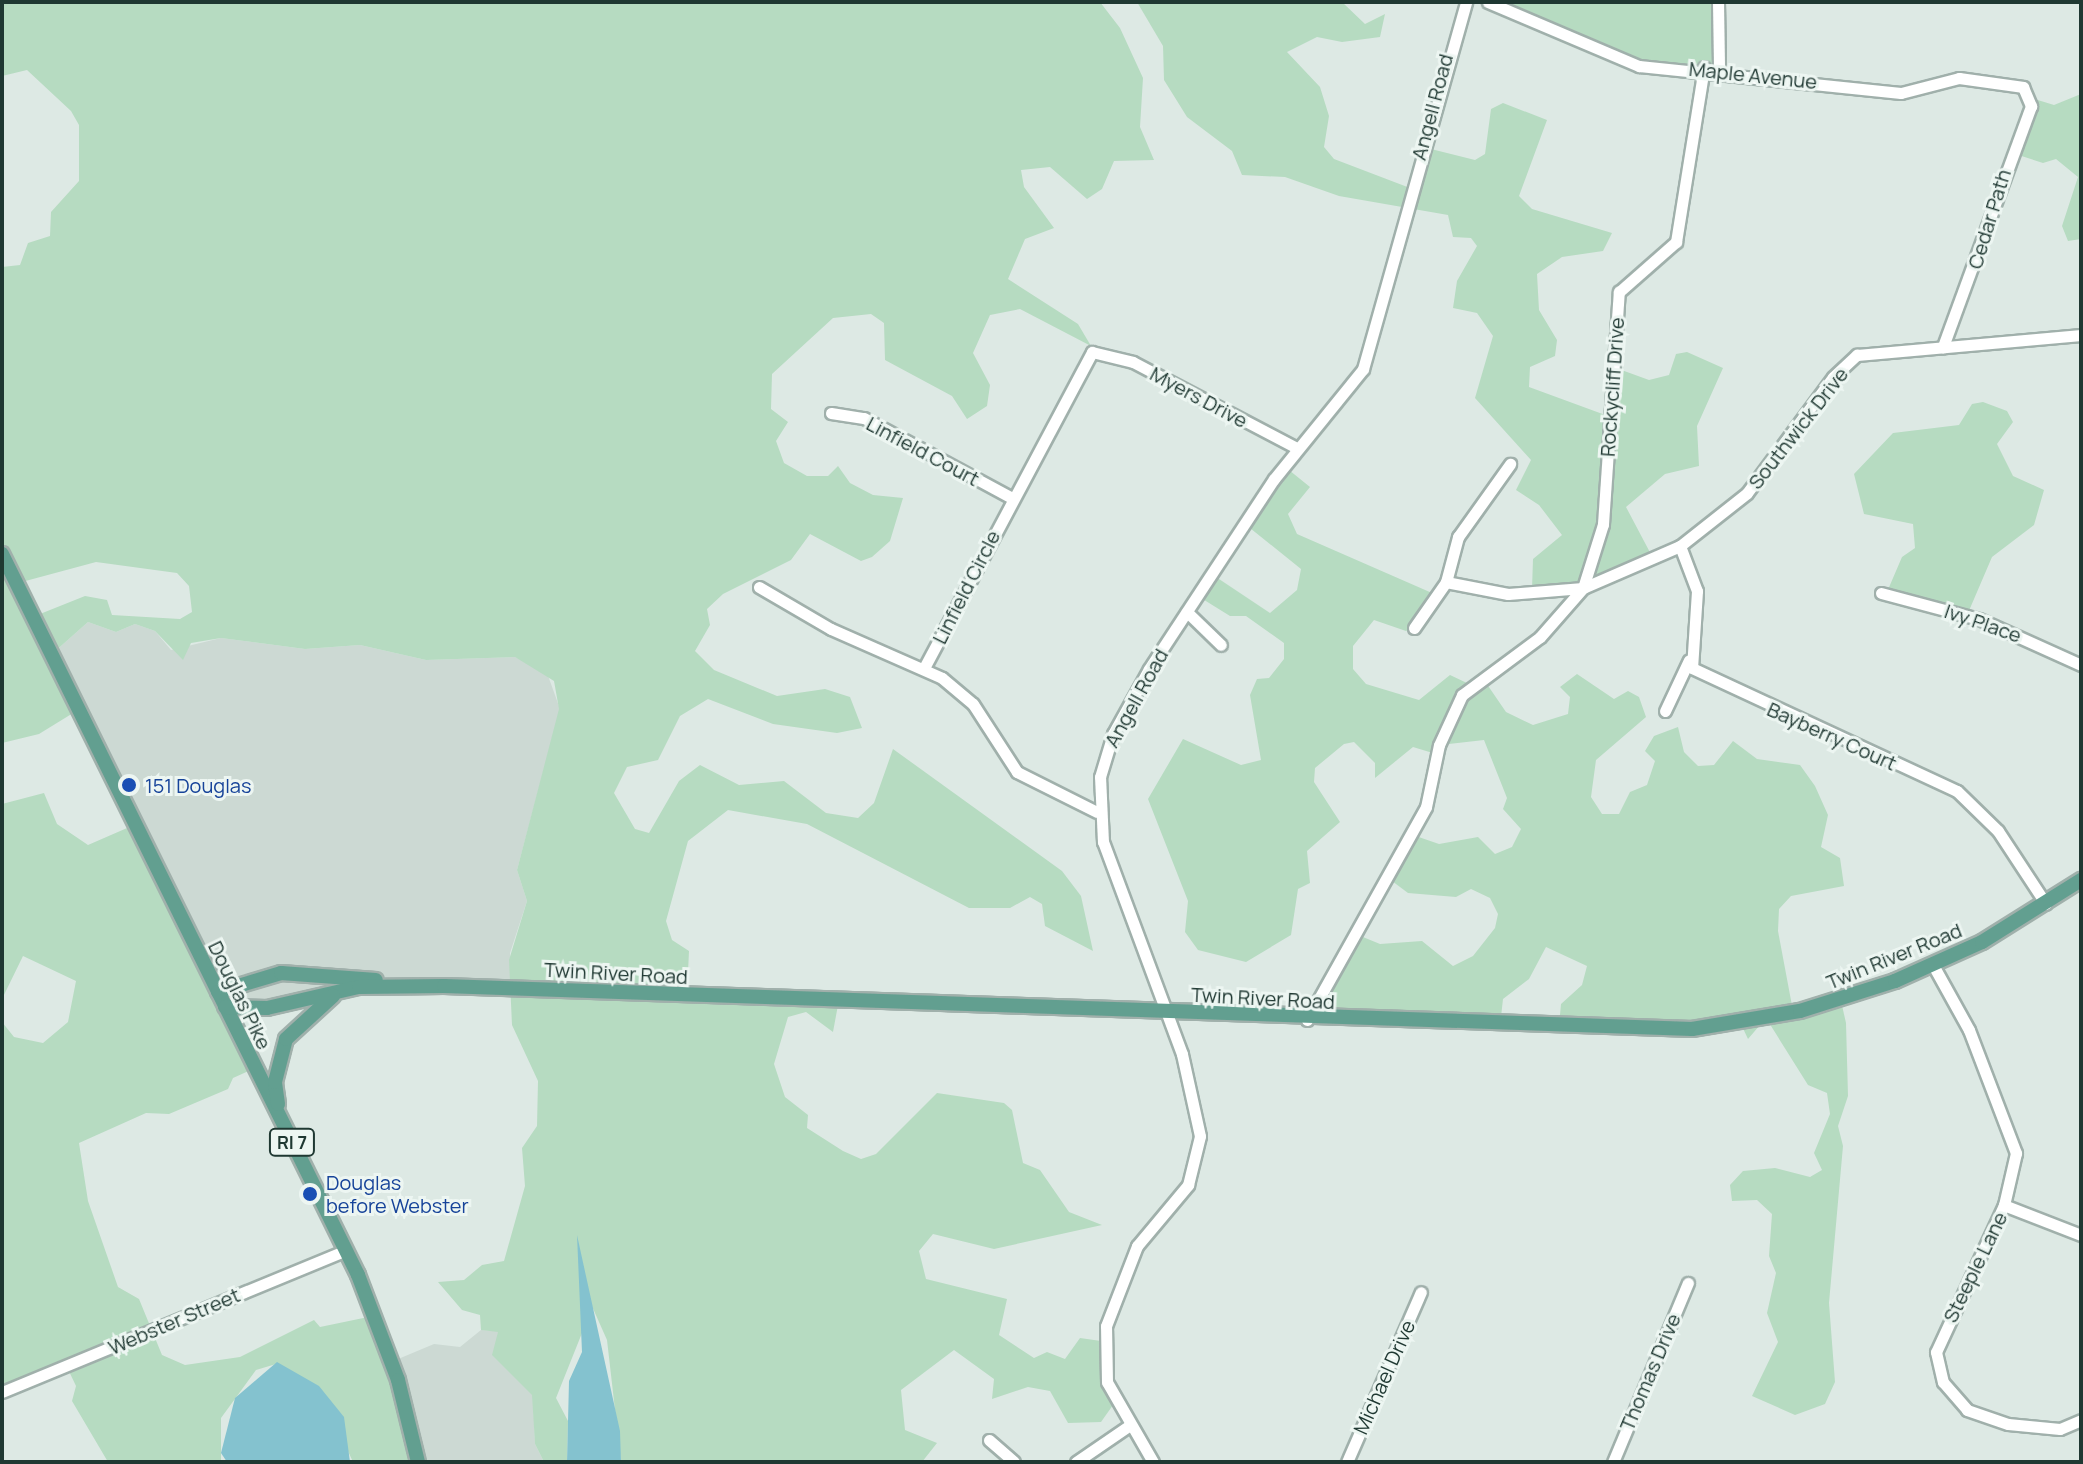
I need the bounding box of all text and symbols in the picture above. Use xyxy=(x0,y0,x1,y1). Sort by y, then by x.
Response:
street label: Angell Road xyxy=(1406,51,1458,163)
street label: Maple Avenue xyxy=(1688,56,1818,94)
street label: Cedar Path xyxy=(1962,166,2016,272)
street label: Rockycliff Drive xyxy=(1595,316,1629,458)
street label: Myers Drive xyxy=(1146,361,1252,433)
street label: Southwick Drive xyxy=(1743,362,1853,494)
street label: Linfield Court xyxy=(863,411,983,491)
street label: Linfield Circle xyxy=(927,526,1005,648)
street label: Ivy Place xyxy=(1941,599,2025,647)
street label: Angell Road xyxy=(1099,645,1173,751)
street label: Bayberry Court xyxy=(1764,697,1900,775)
place label: 151 Douglas xyxy=(145,773,251,797)
marker: 151 Douglas xyxy=(120,776,138,794)
street label: Twin River Road xyxy=(1823,918,1965,994)
street label: Douglas Pike xyxy=(203,937,277,1053)
street label: Twin River Road xyxy=(543,957,689,989)
street label: Twin River Road xyxy=(1190,982,1336,1014)
road number: RI 7 xyxy=(268,1128,316,1156)
place label: Douglas before Webster xyxy=(326,1170,469,1217)
marker: Douglas before Webster xyxy=(301,1185,319,1203)
street label: Steeple Lane xyxy=(1938,1208,2012,1326)
street label: Webster Street xyxy=(105,1282,243,1360)
street label: Thomas Drive xyxy=(1615,1310,1685,1434)
street label: Michael Drive xyxy=(1348,1316,1420,1438)

